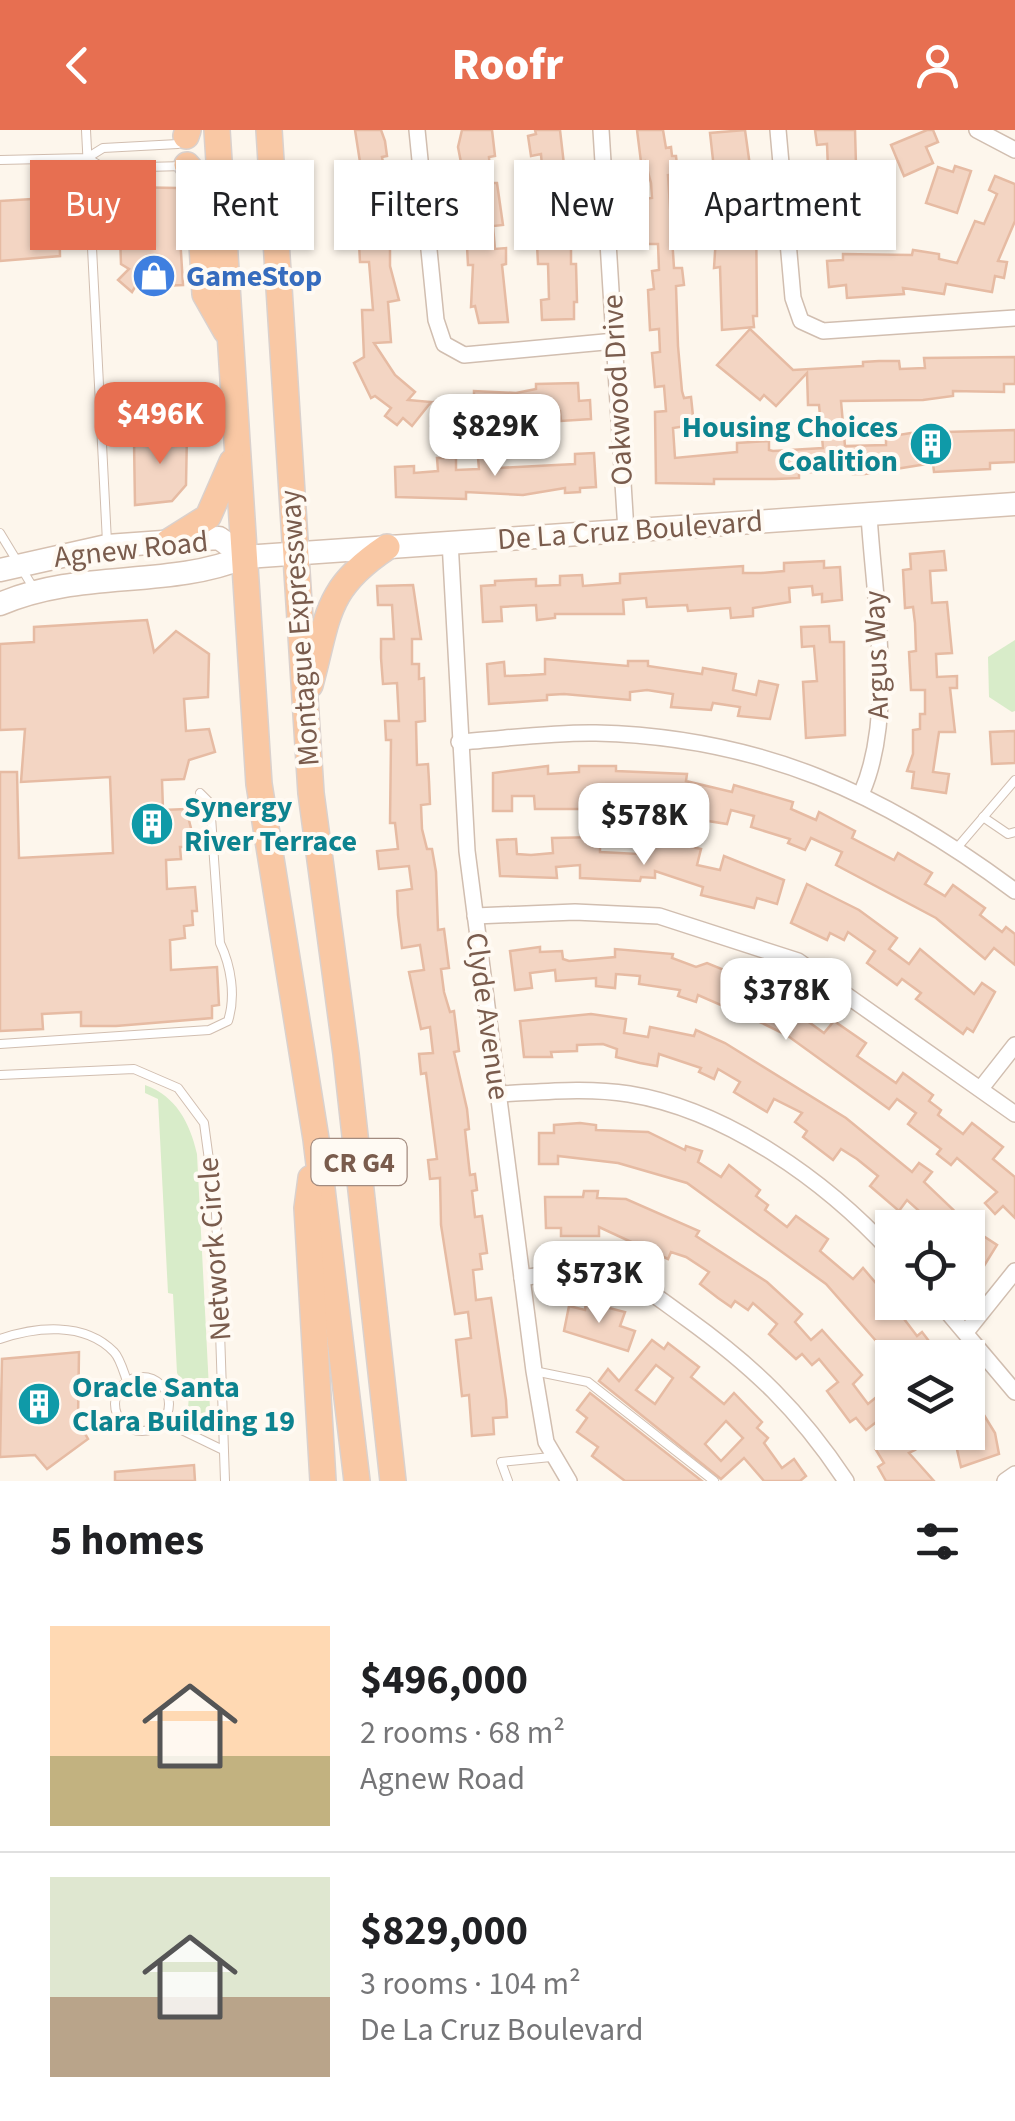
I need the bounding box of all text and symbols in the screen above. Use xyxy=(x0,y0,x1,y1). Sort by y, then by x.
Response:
text: Roofr xyxy=(452,33,563,97)
icon: back xyxy=(50,38,105,93)
icon: person xyxy=(910,38,965,93)
chip: Buy xyxy=(30,160,156,250)
chip: Rent xyxy=(176,160,314,250)
chip: Filters xyxy=(334,160,494,250)
chip: New xyxy=(514,160,649,250)
chip: Apartment xyxy=(669,160,896,250)
shop icon: GameStop xyxy=(131,253,177,299)
place label: GameStop xyxy=(186,255,322,298)
street label: Oakwood Drive xyxy=(591,293,644,487)
pin: $496K xyxy=(90,382,230,467)
text: $496K xyxy=(116,391,204,437)
pin: $829K xyxy=(425,394,565,479)
text: $829K xyxy=(451,403,539,449)
place label: Housing Choices Coalition xyxy=(682,406,898,483)
building icon: Housing Choices Coalition xyxy=(908,421,954,467)
street label: Montague Expressway xyxy=(268,488,331,768)
street label: De La Cruz Boulevard xyxy=(496,500,764,561)
street label: Agnew Road xyxy=(52,520,210,579)
street label: Argus Way xyxy=(853,590,900,720)
pin: $578K xyxy=(574,783,714,868)
place label: Synergy River Terrace xyxy=(184,786,357,863)
text: $578K xyxy=(600,792,688,838)
building icon: Synergy River Terrace xyxy=(129,801,175,847)
street label: Clyde Avenue xyxy=(454,930,521,1103)
pin: $378K xyxy=(716,958,856,1043)
text: $378K xyxy=(742,967,830,1013)
road number: CR G4 xyxy=(312,1139,406,1185)
street label: Network Circle xyxy=(187,1156,242,1342)
map controls xyxy=(875,1210,985,1450)
button: locate xyxy=(875,1210,985,1320)
pin: $573K xyxy=(529,1241,669,1326)
text: $573K xyxy=(555,1250,643,1296)
button: layers xyxy=(875,1340,985,1450)
place label: Oracle Santa Clara Building 19 xyxy=(72,1366,295,1443)
building icon: Oracle Santa Clara Building 19 xyxy=(16,1381,62,1427)
text: 5 homes xyxy=(50,1511,204,1571)
icon: filters xyxy=(910,1514,965,1569)
text: $496,000 xyxy=(360,1650,528,1710)
icon: home xyxy=(130,1666,250,1786)
text: 2 rooms · 68 m² xyxy=(360,1710,565,1756)
text: Agnew Road xyxy=(360,1756,525,1802)
text: $829,000 xyxy=(360,1901,528,1961)
icon: home xyxy=(130,1917,250,2037)
text: 3 rooms · 104 m² xyxy=(360,1961,581,2007)
text: De La Cruz Boulevard xyxy=(360,2007,644,2053)

